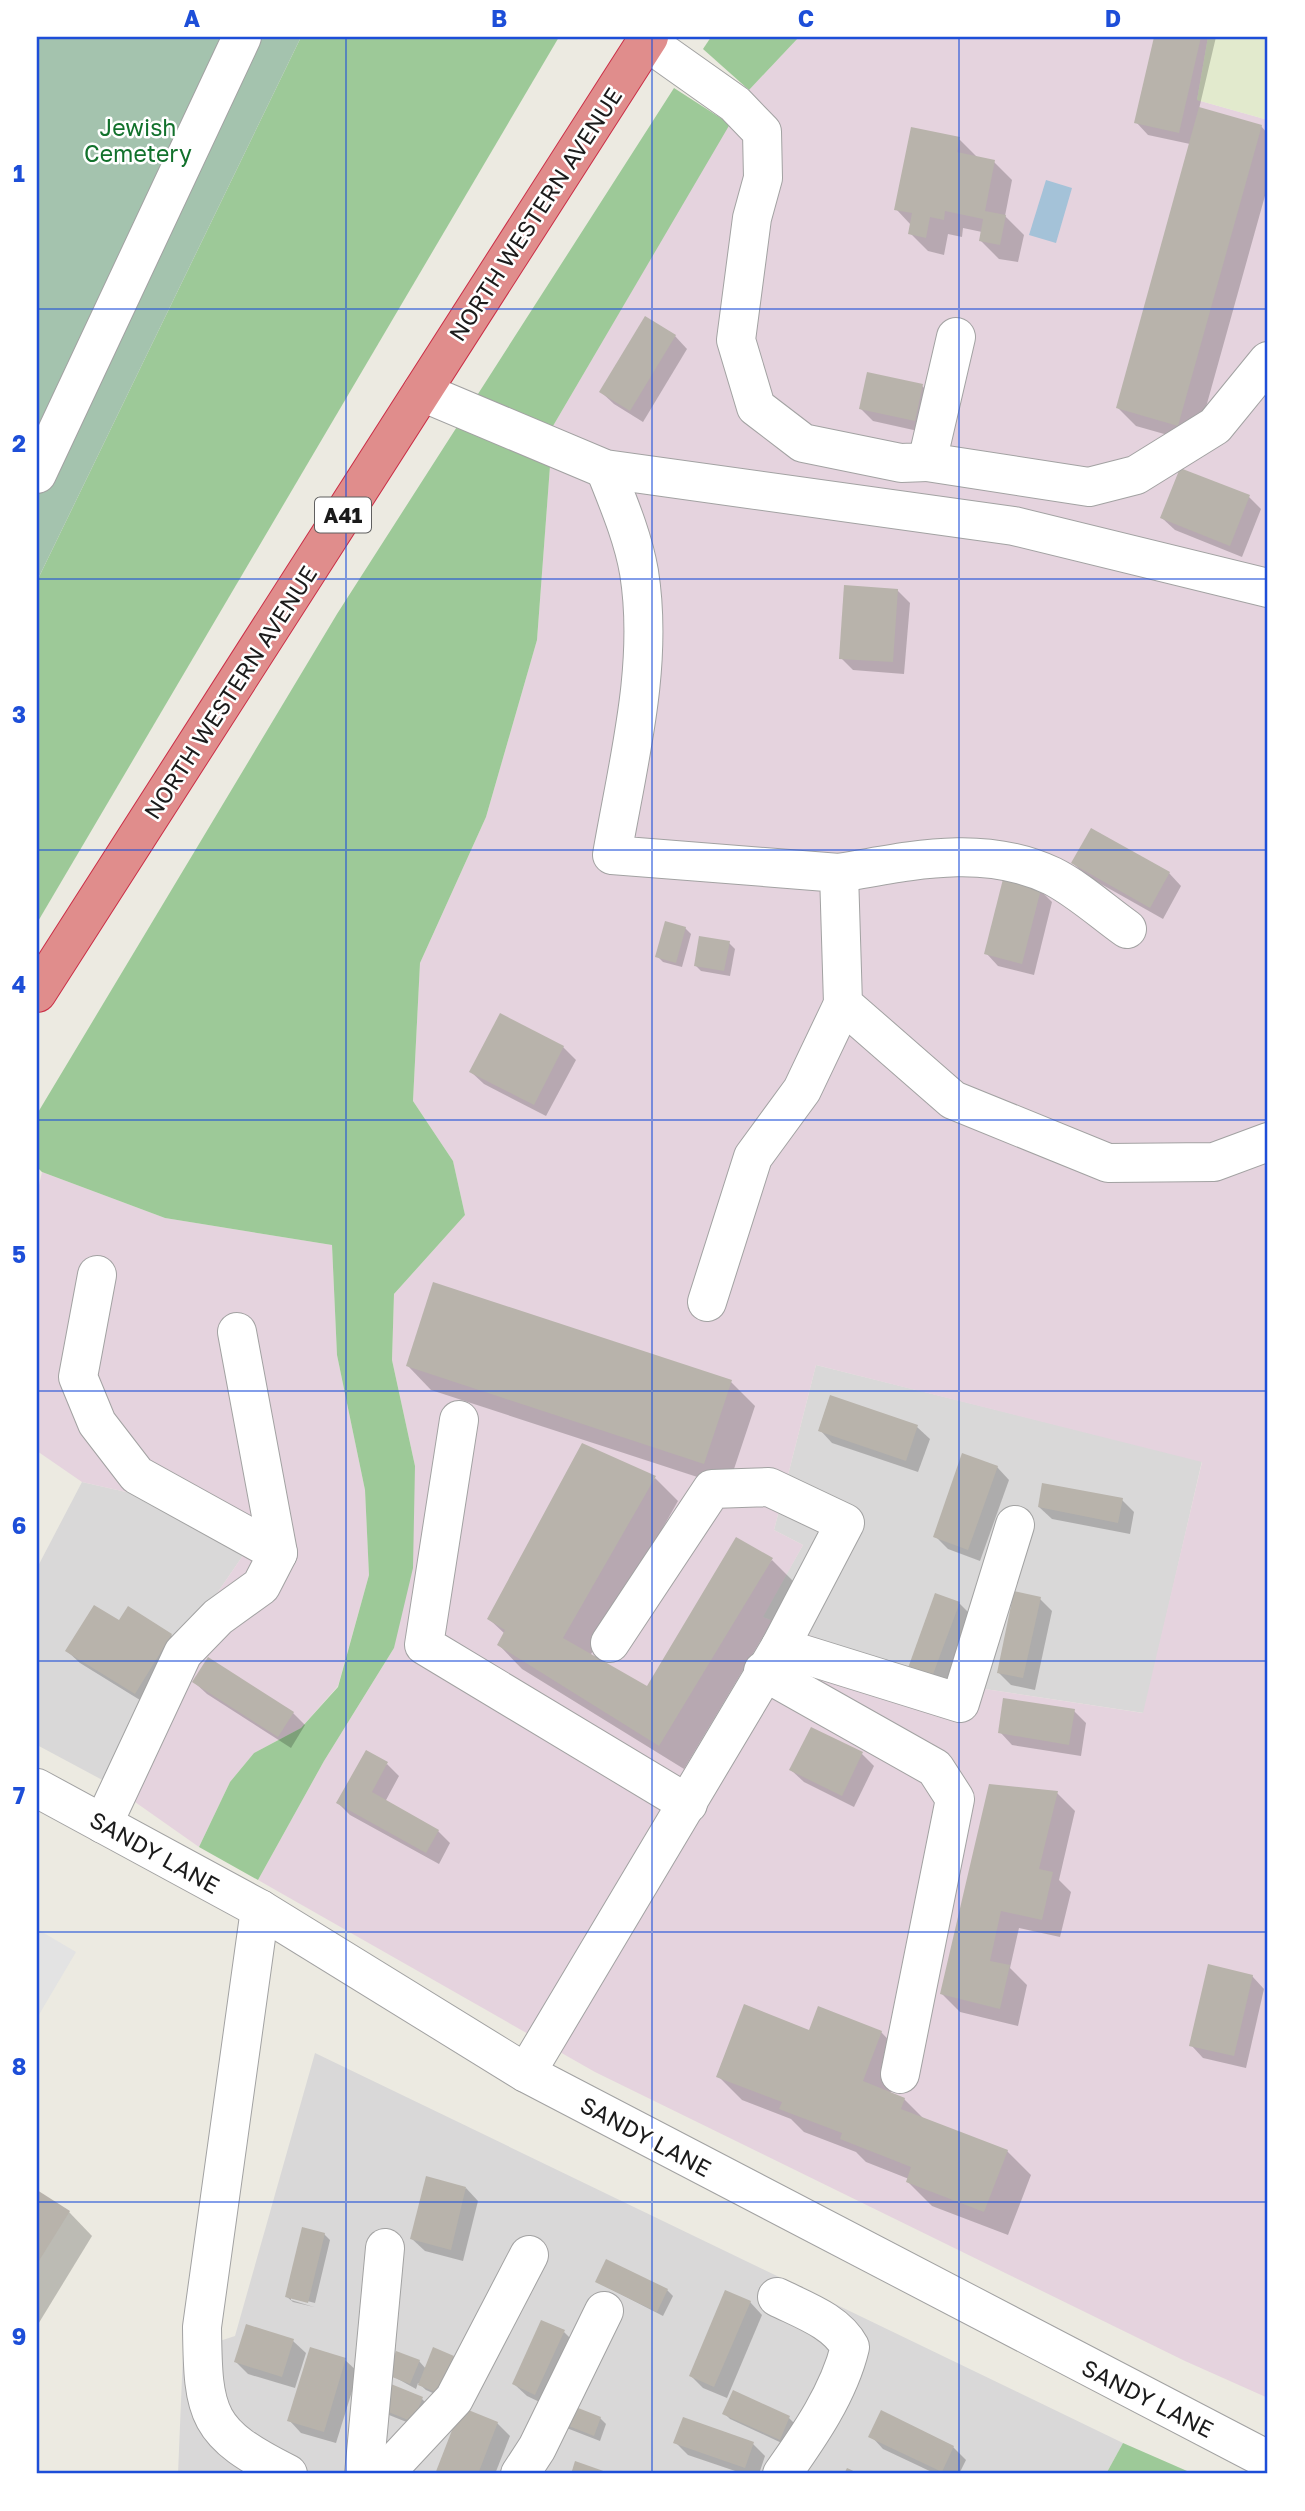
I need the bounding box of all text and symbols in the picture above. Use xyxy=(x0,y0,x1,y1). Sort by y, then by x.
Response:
text: A xyxy=(184,4,201,32)
text: B xyxy=(491,4,507,32)
text: C xyxy=(798,4,814,32)
text: D xyxy=(1105,4,1121,32)
street label: NORTH WESTERN AVENUE xyxy=(443,82,627,346)
park label: Jewish Cemetery xyxy=(84,113,192,167)
text: 1 xyxy=(13,159,25,187)
text: 2 xyxy=(12,429,26,457)
road number: A41 xyxy=(315,498,371,532)
street label: NORTH WESTERN AVENUE xyxy=(138,560,322,824)
text: 3 xyxy=(12,700,26,728)
text: 4 xyxy=(12,970,26,998)
text: 5 xyxy=(12,1240,26,1268)
text: 6 xyxy=(12,1511,26,1539)
text: 7 xyxy=(13,1781,25,1809)
street label: SANDY LANE xyxy=(85,1805,225,1899)
text: 8 xyxy=(12,2052,26,2080)
street label: SANDY LANE xyxy=(576,2090,716,2182)
text: 9 xyxy=(12,2322,26,2350)
street label: SANDY LANE xyxy=(1077,2353,1219,2443)

